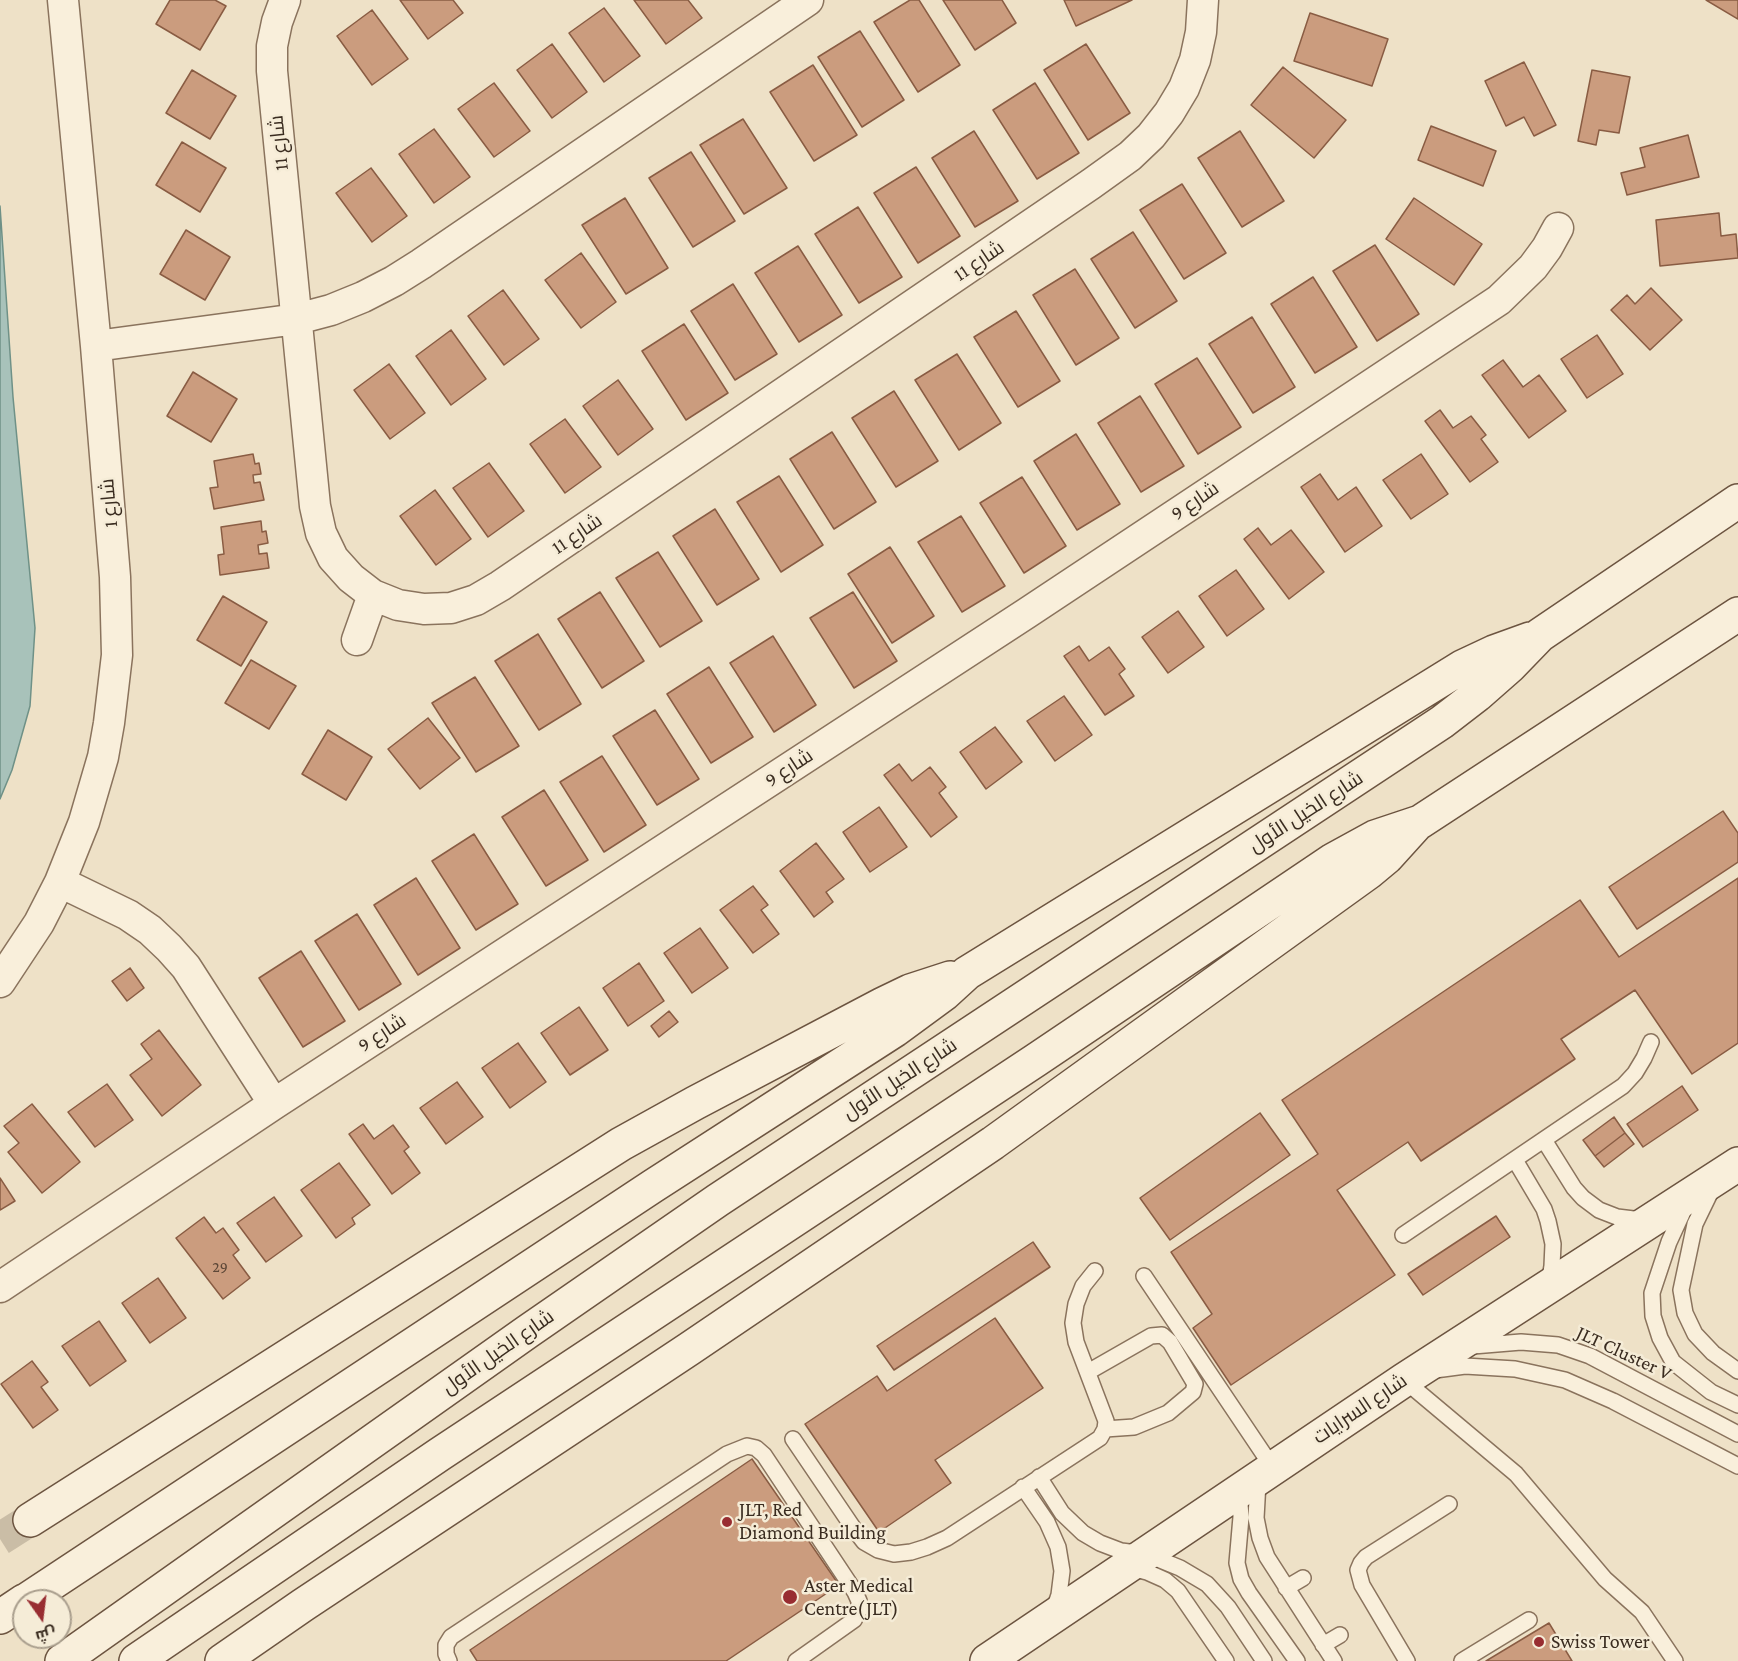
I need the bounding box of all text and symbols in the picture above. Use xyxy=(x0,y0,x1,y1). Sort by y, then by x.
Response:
street label: شارع 11 xyxy=(264,114,294,172)
street label: شارع 11 xyxy=(949,235,1009,287)
street label: شارع 9 xyxy=(1166,476,1224,526)
street label: شارع 1 xyxy=(95,477,123,529)
street label: شارع 11 xyxy=(547,508,607,560)
street label: شارع 9 xyxy=(760,744,818,792)
street label: شارع الخيل الأول xyxy=(1244,766,1368,858)
street label: شارع 9 xyxy=(353,1009,411,1057)
street label: شارع الخيل الأول xyxy=(838,1033,962,1125)
house number: 29 xyxy=(212,1257,228,1277)
street label: شارع الخيل الأول xyxy=(437,1304,559,1400)
street label: JLT Cluster V xyxy=(1572,1320,1676,1386)
street label: شارع السرايات xyxy=(1308,1369,1412,1449)
place label: JLT, Red Diamond Building xyxy=(739,1498,886,1545)
marker: JLT, Red Diamond Building xyxy=(720,1515,734,1529)
place label: Aster Medical Centre(JLT) xyxy=(804,1574,913,1621)
marker: Aster Medical Centre(JLT) xyxy=(781,1588,799,1606)
north arrow xyxy=(12,1589,72,1649)
text: ش xyxy=(34,1624,58,1646)
place label: Swiss Tower xyxy=(1551,1630,1650,1654)
marker: Swiss Tower xyxy=(1532,1635,1546,1649)

